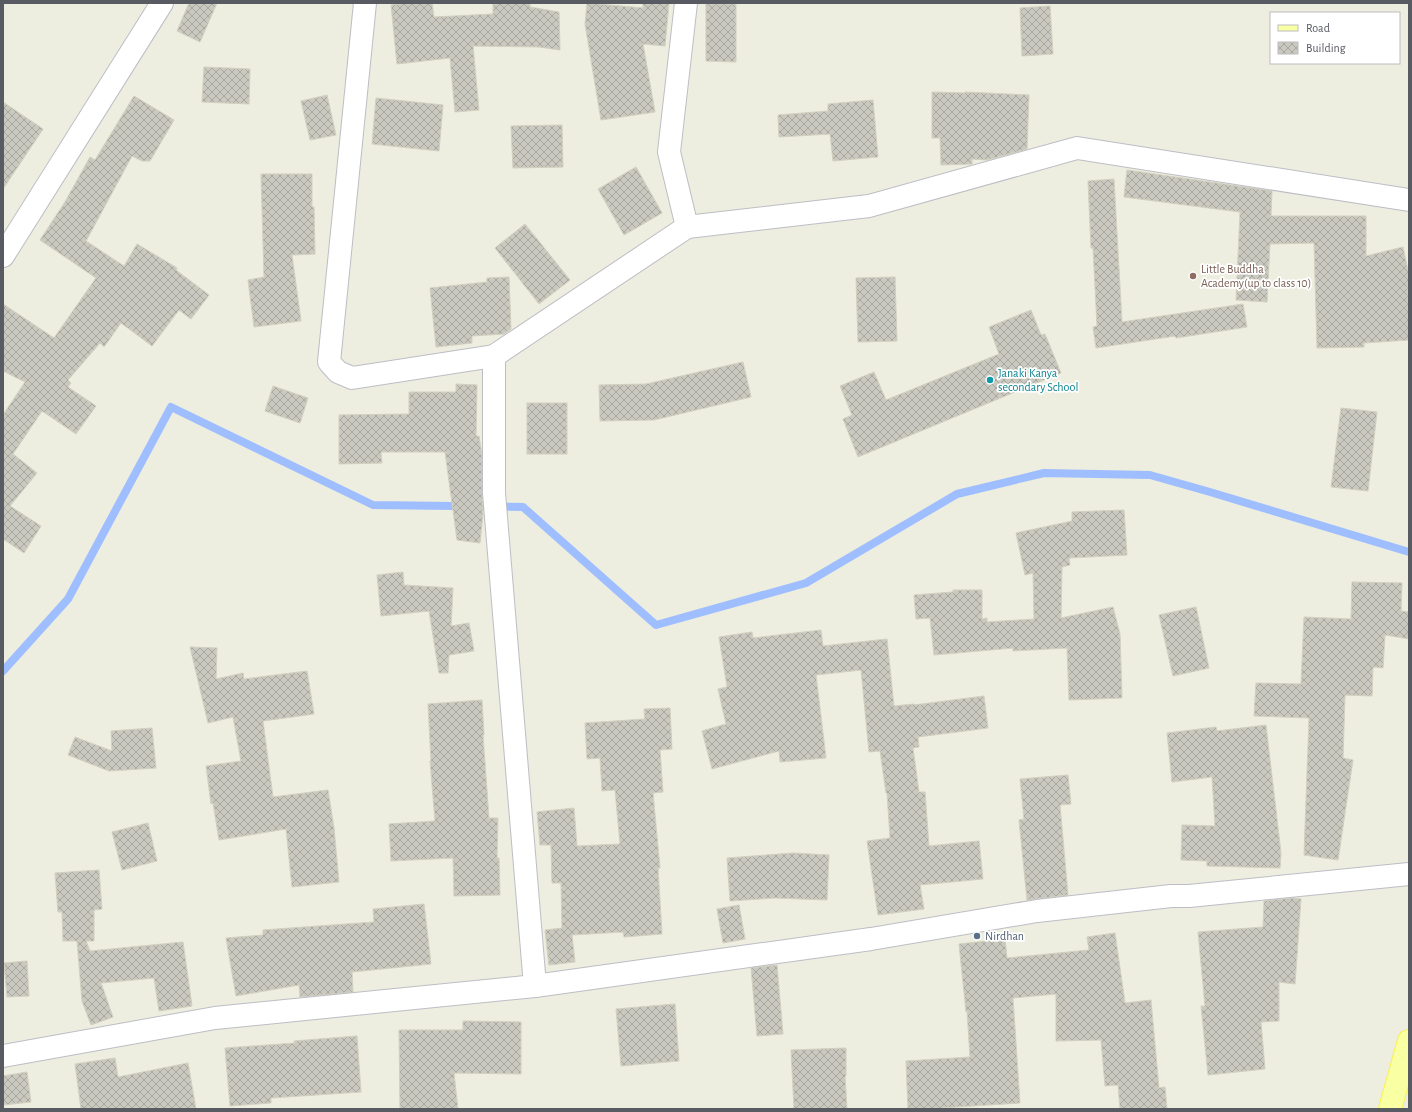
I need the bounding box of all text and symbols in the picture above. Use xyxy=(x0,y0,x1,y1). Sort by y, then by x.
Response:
legend xyxy=(1270,12,1400,64)
text: Road xyxy=(1306,22,1330,34)
text: Building xyxy=(1306,42,1346,54)
place label: Little Buddha Academy(up to class 10) xyxy=(1201,263,1311,290)
marker: Little Buddha Academy(up to class 10) xyxy=(1188,271,1198,281)
place label: Janaki Kanya secondary School xyxy=(998,367,1078,394)
marker: Janaki Kanya secondary School xyxy=(985,375,995,385)
place label: Nirdhan xyxy=(985,930,1024,942)
marker: Nirdhan xyxy=(972,931,982,941)

